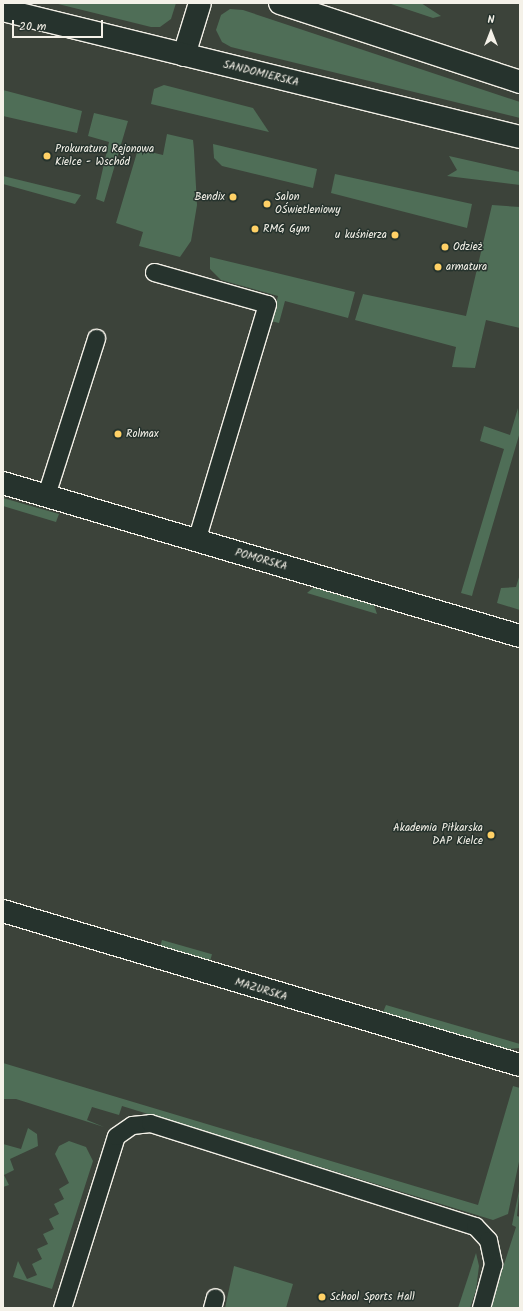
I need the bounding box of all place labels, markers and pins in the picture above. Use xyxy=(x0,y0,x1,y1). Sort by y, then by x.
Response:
place label: Prokuratura Rejonowa Kielce - Wschód xyxy=(55,143,154,169)
marker: Prokuratura Rejonowa Kielce - Wschód xyxy=(42,151,52,161)
place label: Bendix xyxy=(194,190,225,204)
place label: Salon OŚwietleniowy xyxy=(275,191,340,217)
marker: Bendix xyxy=(228,192,238,202)
marker: Salon OŚwietleniowy xyxy=(262,199,272,209)
place label: RMG Gym xyxy=(263,222,310,236)
marker: RMG Gym xyxy=(250,224,260,234)
place label: u kuśnierza xyxy=(335,228,387,242)
marker: u kuśnierza xyxy=(390,230,400,240)
place label: Odzież xyxy=(453,240,482,254)
marker: Odzież xyxy=(440,242,450,252)
place label: armatura xyxy=(446,260,487,274)
marker: armatura xyxy=(433,262,443,272)
place label: Rolmax xyxy=(126,427,159,441)
marker: Rolmax xyxy=(113,429,123,439)
place label: Akademia Piłkarska DAP Kielce xyxy=(393,822,483,848)
marker: Akademia Piłkarska DAP Kielce xyxy=(486,830,496,840)
place label: School Sports Hall xyxy=(330,1290,415,1304)
marker: School Sports Hall xyxy=(317,1292,327,1302)

